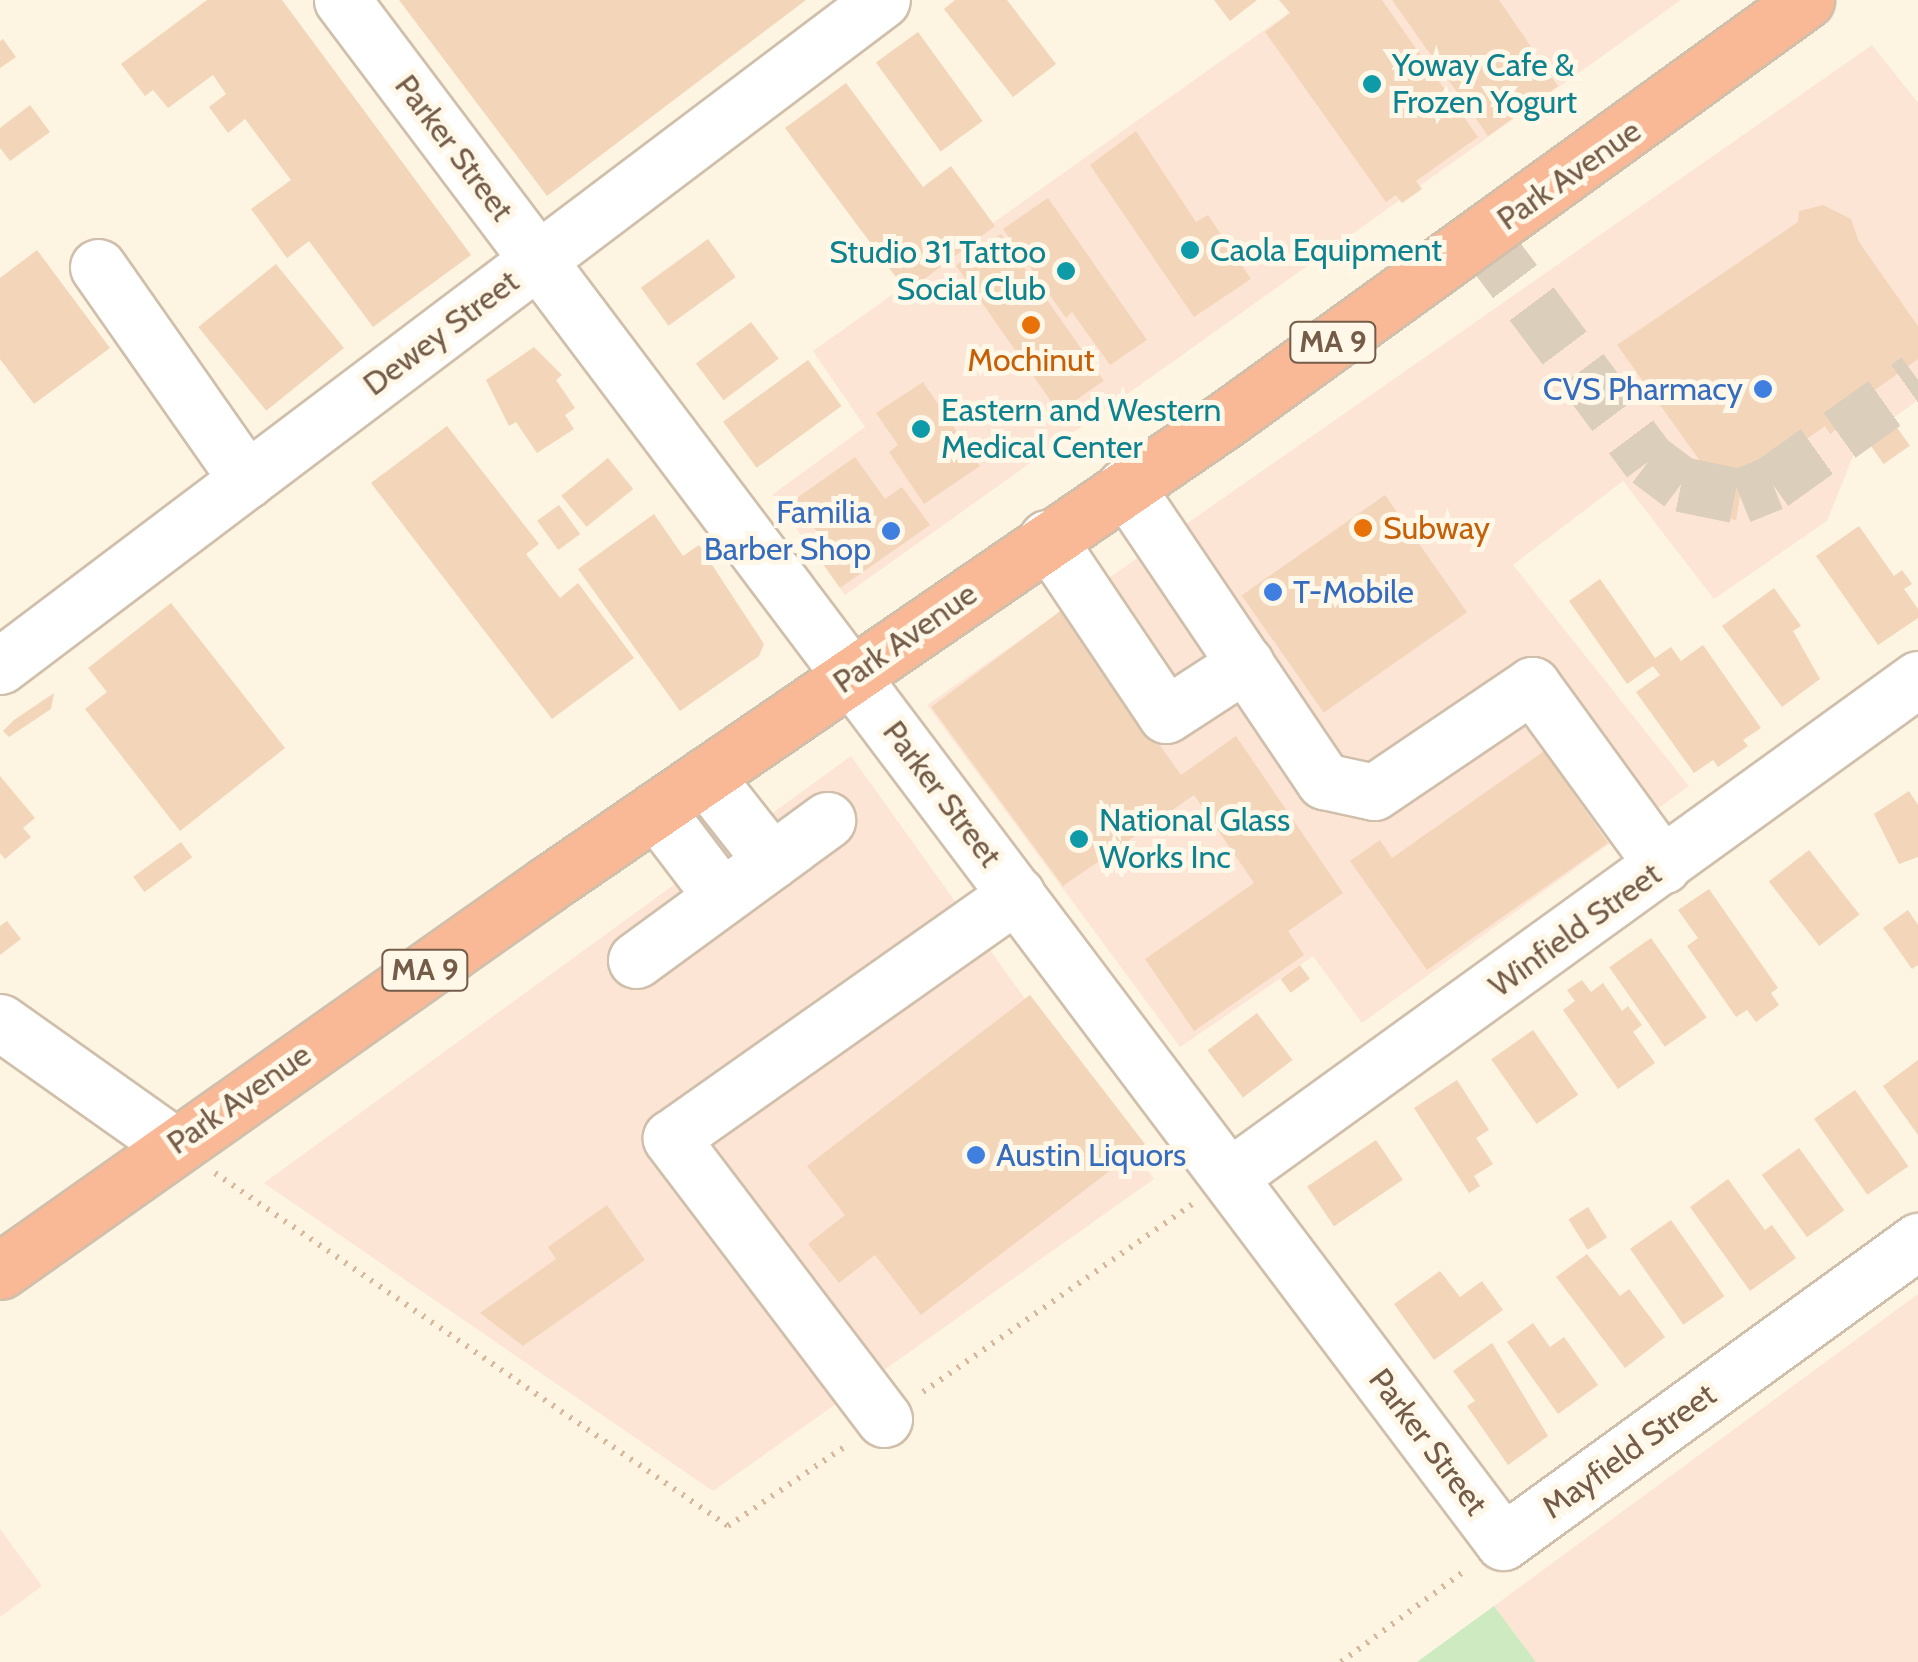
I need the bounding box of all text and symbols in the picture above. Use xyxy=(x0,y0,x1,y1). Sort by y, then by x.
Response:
place label: Yoway Cafe & Frozen Yogurt xyxy=(1392,47,1577,122)
street label: Parker Street xyxy=(387,67,521,229)
marker: Yoway Cafe & Frozen Yogurt xyxy=(1361,73,1383,95)
street label: Park Avenue xyxy=(1490,112,1648,238)
place label: Caola Equipment xyxy=(1210,231,1442,269)
place label: Studio 31 Tattoo Social Club xyxy=(829,234,1046,309)
marker: Caola Equipment xyxy=(1179,239,1201,261)
marker: Studio 31 Tattoo Social Club xyxy=(1055,260,1077,282)
street label: Dewey Street xyxy=(356,262,526,404)
marker: Mochinut xyxy=(1020,314,1042,336)
road number: MA 9 xyxy=(1288,317,1378,367)
place label: Mochinut xyxy=(967,341,1095,379)
place label: CVS Pharmacy xyxy=(1543,370,1743,408)
marker: CVS Pharmacy xyxy=(1752,378,1774,400)
place label: Eastern and Western Medical Center xyxy=(941,392,1221,467)
marker: Eastern and Western Medical Center xyxy=(910,418,932,440)
place label: Familia Barber Shop xyxy=(704,494,871,569)
place label: Subway xyxy=(1383,509,1490,547)
marker: Subway xyxy=(1352,517,1374,539)
marker: Familia Barber Shop xyxy=(880,520,902,542)
place label: T-Mobile xyxy=(1293,573,1414,611)
street label: Park Avenue xyxy=(826,575,984,701)
marker: T-Mobile xyxy=(1262,581,1284,603)
street label: Parker Street xyxy=(875,713,1009,875)
place label: National Glass Works Inc xyxy=(1099,802,1290,877)
marker: National Glass Works Inc xyxy=(1068,828,1090,850)
street label: Winfield Street xyxy=(1482,855,1668,1005)
road number: MA 9 xyxy=(380,945,470,995)
street label: Park Avenue xyxy=(160,1036,318,1162)
place label: Austin Liquors xyxy=(996,1136,1186,1174)
marker: Austin Liquors xyxy=(965,1144,987,1166)
street label: Parker Street xyxy=(1361,1361,1495,1523)
street label: Mayfield Street xyxy=(1535,1375,1723,1527)

